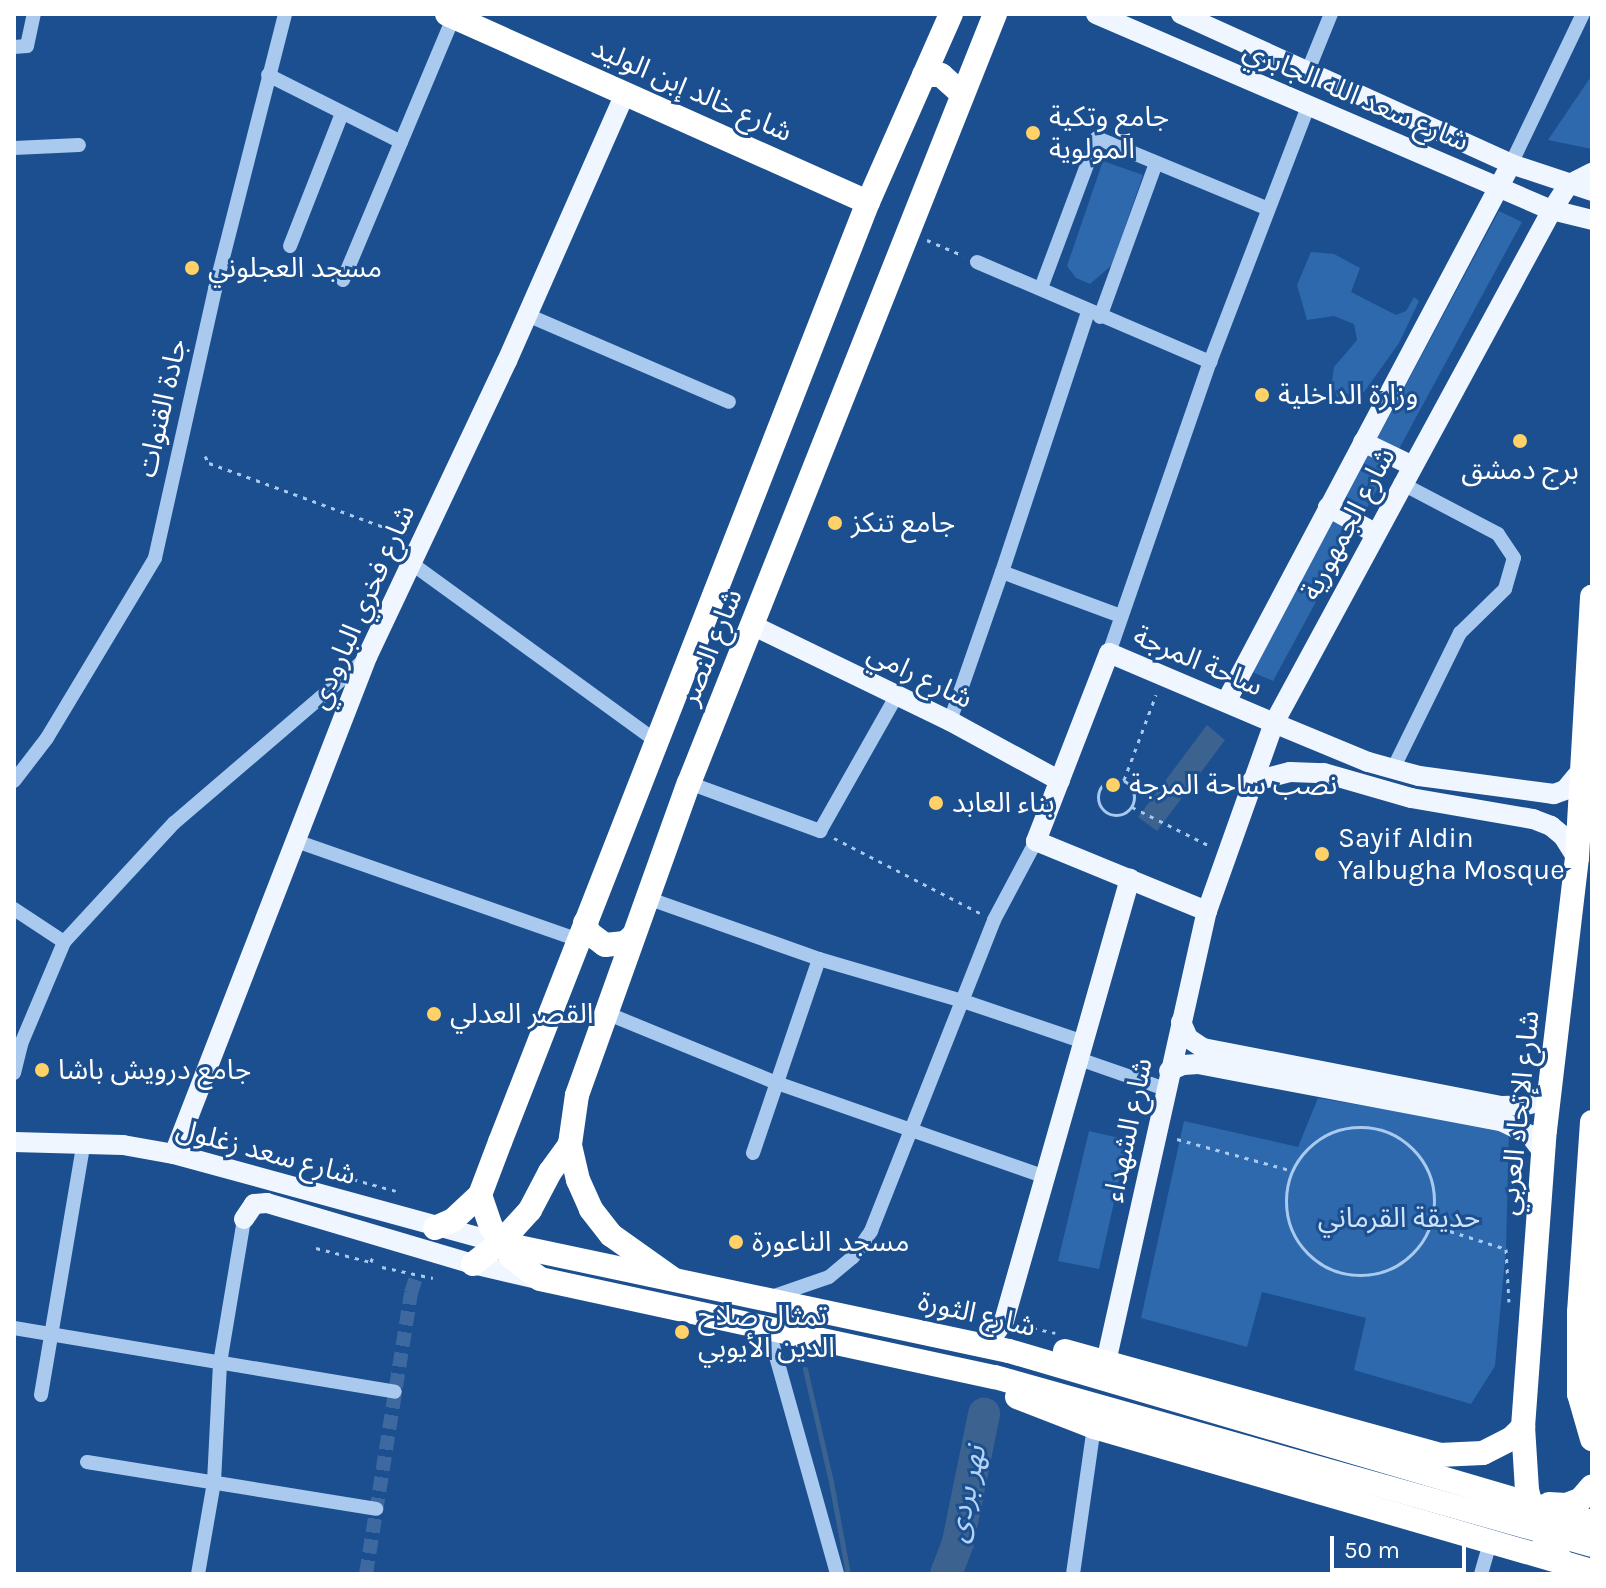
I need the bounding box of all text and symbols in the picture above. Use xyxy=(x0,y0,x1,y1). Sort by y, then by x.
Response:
street label: شارع خالد إبن الوليد xyxy=(587,31,797,149)
street label: شارع سعد الله الجابري xyxy=(1238,33,1474,159)
place label: جامع وتكية المولوية xyxy=(1049,100,1169,166)
marker: جامع وتكية المولوية xyxy=(1024,124,1042,142)
place label: مسجد العجلوني xyxy=(208,251,382,285)
marker: مسجد العجلوني xyxy=(183,259,201,277)
street label: جادة القنوات xyxy=(130,335,194,481)
place label: وزارة الداخلية xyxy=(1278,378,1418,412)
marker: وزارة الداخلية xyxy=(1253,386,1271,404)
marker: برج دمشق xyxy=(1511,432,1529,450)
street label: شارع الجمهورية xyxy=(1294,442,1402,606)
place label: برج دمشق xyxy=(1461,453,1579,487)
street label: شارع فخري البارودي xyxy=(302,500,422,714)
place label: جامع تنكز xyxy=(851,506,955,540)
marker: جامع تنكز xyxy=(826,514,844,532)
street label: شارع النصر xyxy=(672,584,750,710)
street label: ساحة المرجة xyxy=(1128,619,1268,703)
street label: شارع رامي xyxy=(862,636,978,716)
place label: نصب ساحة المرجة xyxy=(1129,768,1337,802)
marker: نصب ساحة المرجة xyxy=(1104,776,1122,794)
place label: بناء العابد xyxy=(952,786,1055,820)
marker: بناء العابد xyxy=(927,794,945,812)
place label: Sayif Aldin Yalbugha Mosque xyxy=(1338,821,1565,887)
marker: Sayif Aldin Yalbugha Mosque xyxy=(1313,845,1331,863)
place label: القصر العدلي xyxy=(450,997,593,1031)
marker: القصر العدلي xyxy=(425,1005,443,1023)
street label: شارع الإتحاد العربي xyxy=(1492,1009,1546,1217)
place label: جامع درويش باشا xyxy=(58,1053,251,1087)
street label: شارع الشهداء xyxy=(1096,1055,1160,1205)
marker: جامع درويش باشا xyxy=(33,1061,51,1079)
street label: شارع سعد زغلول xyxy=(173,1112,359,1192)
park label: حديقة القرماني xyxy=(1318,1201,1480,1235)
place label: مسجد الناعورة xyxy=(752,1225,909,1259)
marker: مسجد الناعورة xyxy=(727,1233,745,1251)
street label: شارع الثورة xyxy=(915,1284,1039,1344)
place label: تمثال صلاح الدين الأيوبي xyxy=(698,1299,835,1365)
marker: تمثال صلاح الدين الأيوبي xyxy=(673,1323,691,1341)
water label: نهر بردى xyxy=(938,1442,994,1546)
scale bar xyxy=(1334,1520,1470,1570)
text: 50 m xyxy=(1344,1536,1400,1564)

